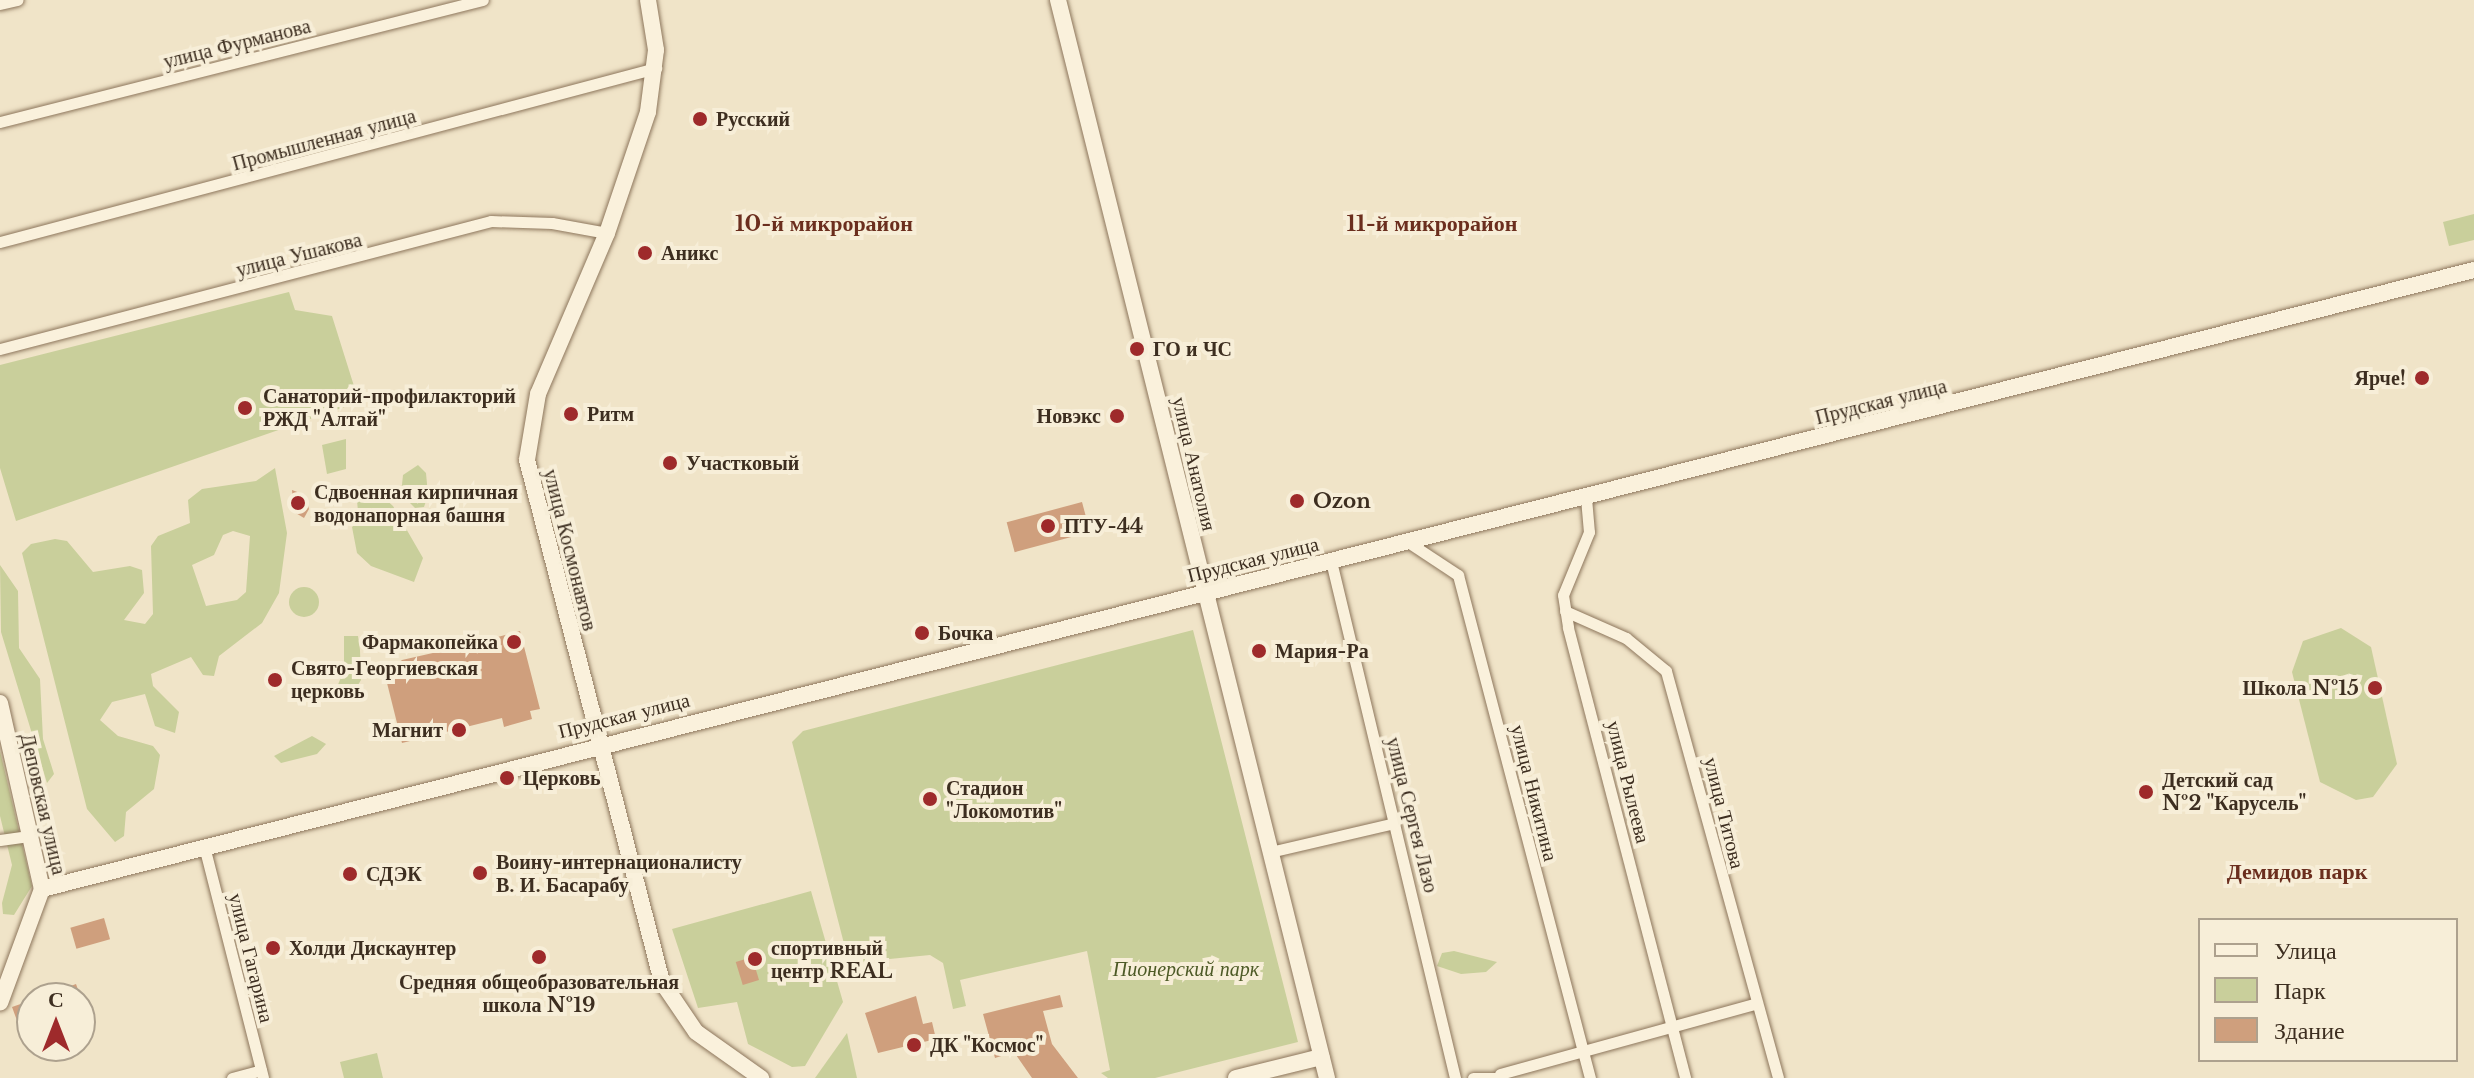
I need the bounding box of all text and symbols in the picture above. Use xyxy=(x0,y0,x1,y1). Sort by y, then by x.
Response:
street label: улица Фурманова xyxy=(161,14,313,74)
street label: Промышленная улица xyxy=(230,104,418,176)
place label: Русский xyxy=(716,107,790,131)
marker: Русский xyxy=(691,110,709,128)
district label: 10-й микрорайон xyxy=(735,211,913,237)
district label: 11-й микрорайон xyxy=(1347,211,1517,237)
street label: улица Ушакова xyxy=(234,228,364,282)
place label: Аникс xyxy=(661,241,718,265)
marker: Аникс xyxy=(636,244,654,262)
place label: ГО и ЧС xyxy=(1153,337,1232,361)
marker: ГО и ЧС xyxy=(1128,340,1146,358)
place label: Ярче! xyxy=(2355,366,2406,390)
marker: Ярче! xyxy=(2413,369,2431,387)
street label: Прудская улица xyxy=(1813,374,1949,430)
place label: Санаторий-профилакторий РЖД "Алтай" xyxy=(263,384,516,431)
street label: улица Анатолия xyxy=(1167,395,1221,533)
marker: Санаторий-профилакторий РЖД "Алтай" xyxy=(234,397,256,419)
place label: Ритм xyxy=(587,402,634,426)
place label: Новэкс xyxy=(1037,404,1101,428)
marker: Ритм xyxy=(562,405,580,423)
marker: Новэкс xyxy=(1108,407,1126,425)
place label: Участковый xyxy=(686,451,799,475)
marker: Участковый xyxy=(661,454,679,472)
street label: улица Космонавтов xyxy=(538,467,602,633)
place label: Сдвоенная кирпичная водонапорная башня xyxy=(314,480,518,527)
place label: Ozon xyxy=(1313,489,1371,513)
marker: Ozon xyxy=(1288,492,1306,510)
marker: Сдвоенная кирпичная водонапорная башня xyxy=(289,494,307,512)
place label: ПТУ-44 xyxy=(1064,514,1143,538)
marker: ПТУ-44 xyxy=(1039,517,1057,535)
street label: Прудская улица xyxy=(1185,532,1321,588)
place label: Бочка xyxy=(938,621,993,645)
marker: Бочка xyxy=(913,624,931,642)
place label: Фармакопейка xyxy=(362,630,498,654)
marker: Фармакопейка xyxy=(505,633,523,651)
place label: Мария-Ра xyxy=(1275,639,1369,663)
marker: Мария-Ра xyxy=(1250,642,1268,660)
place label: Свято-Георгиевская церковь xyxy=(291,656,478,703)
marker: Свято-Георгиевская церковь xyxy=(266,671,284,689)
place label: Школа №15 xyxy=(2242,676,2359,700)
marker: Школа №15 xyxy=(2366,679,2384,697)
street label: Прудская улица xyxy=(556,688,692,744)
place label: Магнит xyxy=(372,718,443,742)
street label: улица Рылеева xyxy=(1601,718,1655,846)
marker: Магнит xyxy=(450,721,468,739)
street label: улица Никитина xyxy=(1505,722,1563,864)
street label: Деповская улица xyxy=(15,731,71,877)
street label: улица Сергея Лазо xyxy=(1381,735,1443,895)
street label: улица Титова xyxy=(1699,755,1749,871)
place label: Церковь xyxy=(523,766,601,790)
place label: Детский сад №2 "Карусель" xyxy=(2162,768,2307,815)
marker: Церковь xyxy=(498,769,516,787)
place label: Стадион "Локомотив" xyxy=(946,776,1062,823)
marker: Детский сад №2 "Карусель" xyxy=(2137,783,2155,801)
marker: Стадион "Локомотив" xyxy=(921,790,939,808)
place label: Воину-интернационалисту В. И. Басарабу xyxy=(496,850,742,897)
district label: Демидов парк xyxy=(2227,859,2367,885)
place label: СДЭК xyxy=(366,862,422,886)
marker: Воину-интернационалисту В. И. Басарабу xyxy=(471,864,489,882)
marker: СДЭК xyxy=(341,865,359,883)
street label: улица Гагарина xyxy=(223,891,279,1025)
legend xyxy=(2198,918,2458,1062)
place label: Холди Дискаунтер xyxy=(289,936,456,960)
place label: спортивный центр REAL xyxy=(771,936,892,983)
text: Улица xyxy=(2274,936,2337,965)
marker: Холди Дискаунтер xyxy=(264,939,282,957)
marker: Средняя общеобразовательная школа №19 xyxy=(530,948,548,966)
marker: спортивный центр REAL xyxy=(746,950,764,968)
park label: Пионерский парк xyxy=(1113,957,1259,981)
place label: Средняя общеобразовательная школа №19 xyxy=(399,970,679,1017)
text: Парк xyxy=(2274,976,2326,1005)
north arrow xyxy=(16,982,96,1062)
text: С xyxy=(48,986,64,1013)
text: Здание xyxy=(2274,1016,2345,1045)
place label: ДК "Космос" xyxy=(930,1033,1044,1057)
marker: ДК "Космос" xyxy=(905,1036,923,1054)

